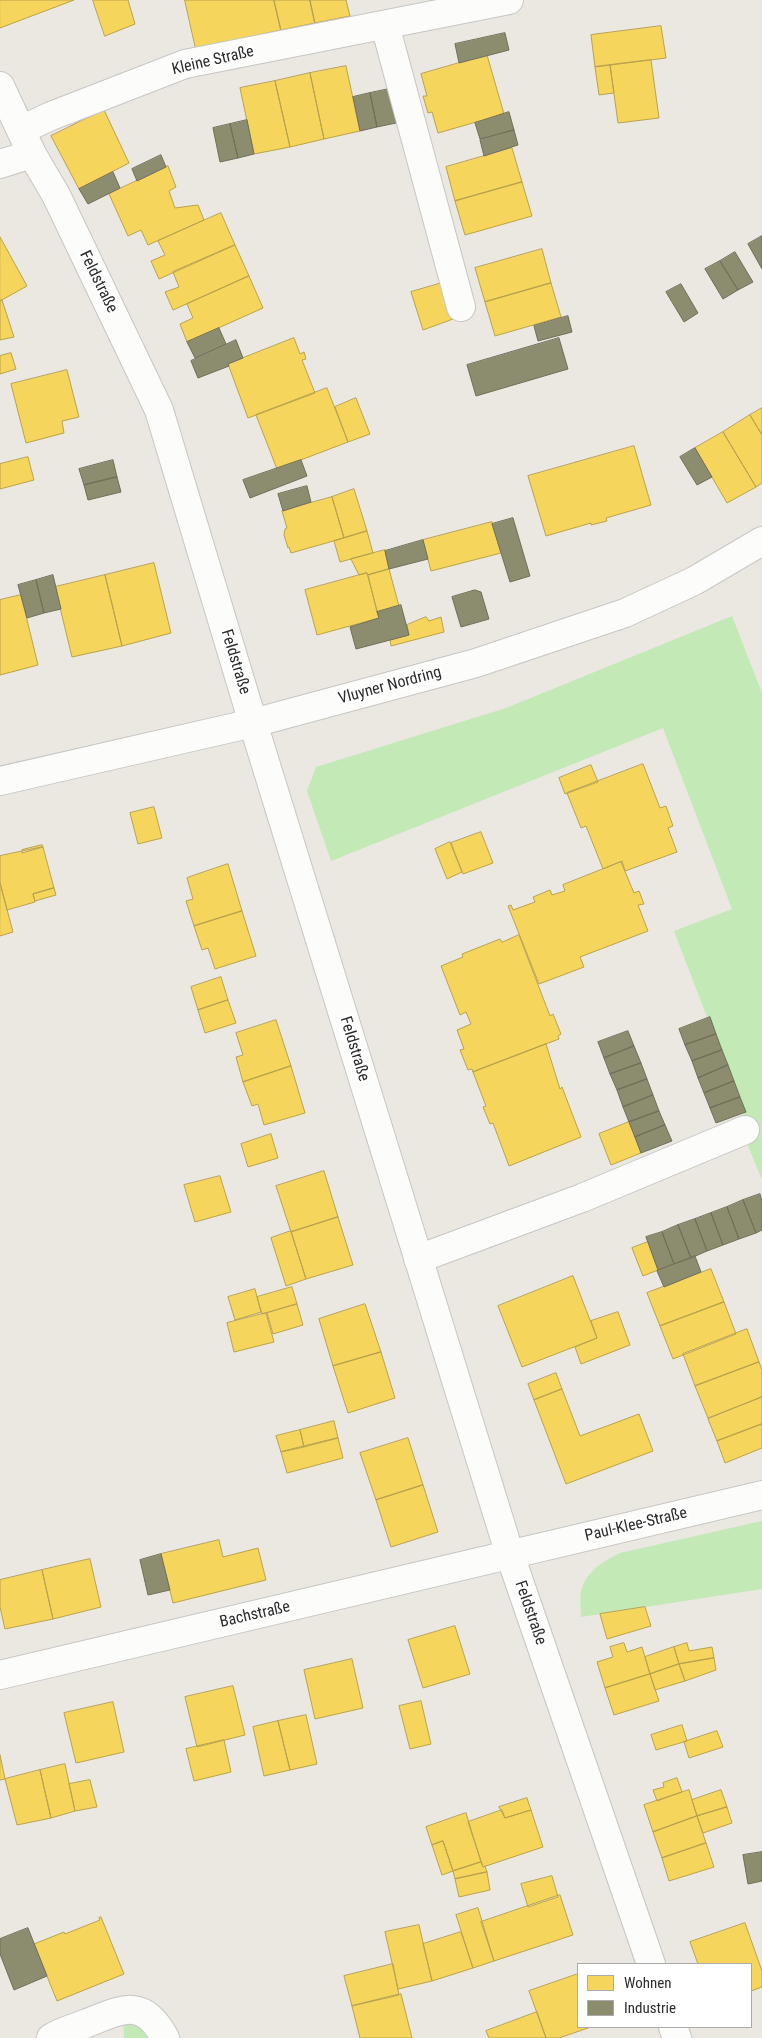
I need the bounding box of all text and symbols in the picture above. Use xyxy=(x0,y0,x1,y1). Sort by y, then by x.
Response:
street label: Kleine Straße xyxy=(170,42,256,80)
street label: Feldstraße xyxy=(75,248,121,316)
street label: Feldstraße xyxy=(216,627,254,697)
street label: Vluyner Nordring xyxy=(336,663,444,709)
street label: Feldstraße xyxy=(335,1014,373,1084)
street label: Paul-Klee-Straße xyxy=(583,1504,689,1546)
street label: Feldstraße xyxy=(510,1578,550,1648)
street label: Bachstraße xyxy=(218,1598,292,1632)
legend xyxy=(577,1963,752,2028)
text: Wohnen xyxy=(624,1974,672,1992)
text: Industrie xyxy=(624,1999,676,2017)

